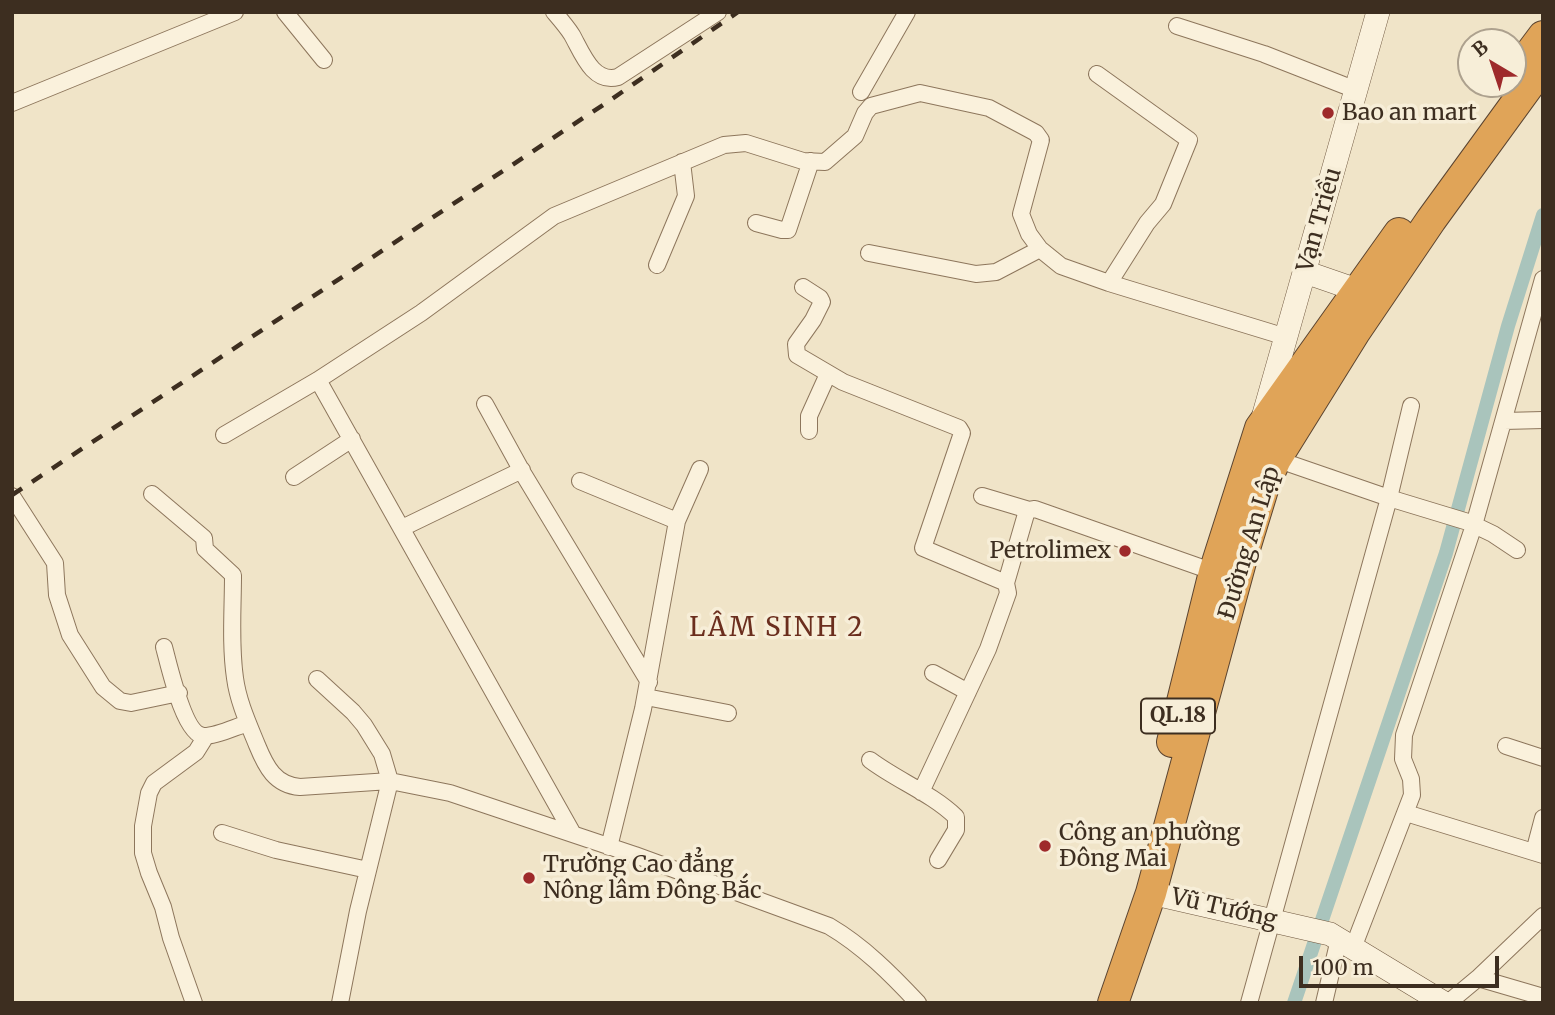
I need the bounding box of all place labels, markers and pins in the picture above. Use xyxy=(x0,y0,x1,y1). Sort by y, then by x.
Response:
place label: Bao an mart xyxy=(1342,99,1477,127)
marker: Bao an mart xyxy=(1320,105,1336,121)
place label: Petrolimex xyxy=(989,537,1111,565)
marker: Petrolimex xyxy=(1117,543,1133,559)
place label: Công an phường Đông Mai xyxy=(1059,819,1240,873)
marker: Công an phường Đông Mai xyxy=(1037,838,1053,854)
place label: Trường Cao đẳng Nông lâm Đông Bắc xyxy=(543,851,762,905)
marker: Trường Cao đẳng Nông lâm Đông Bắc xyxy=(521,870,537,886)

